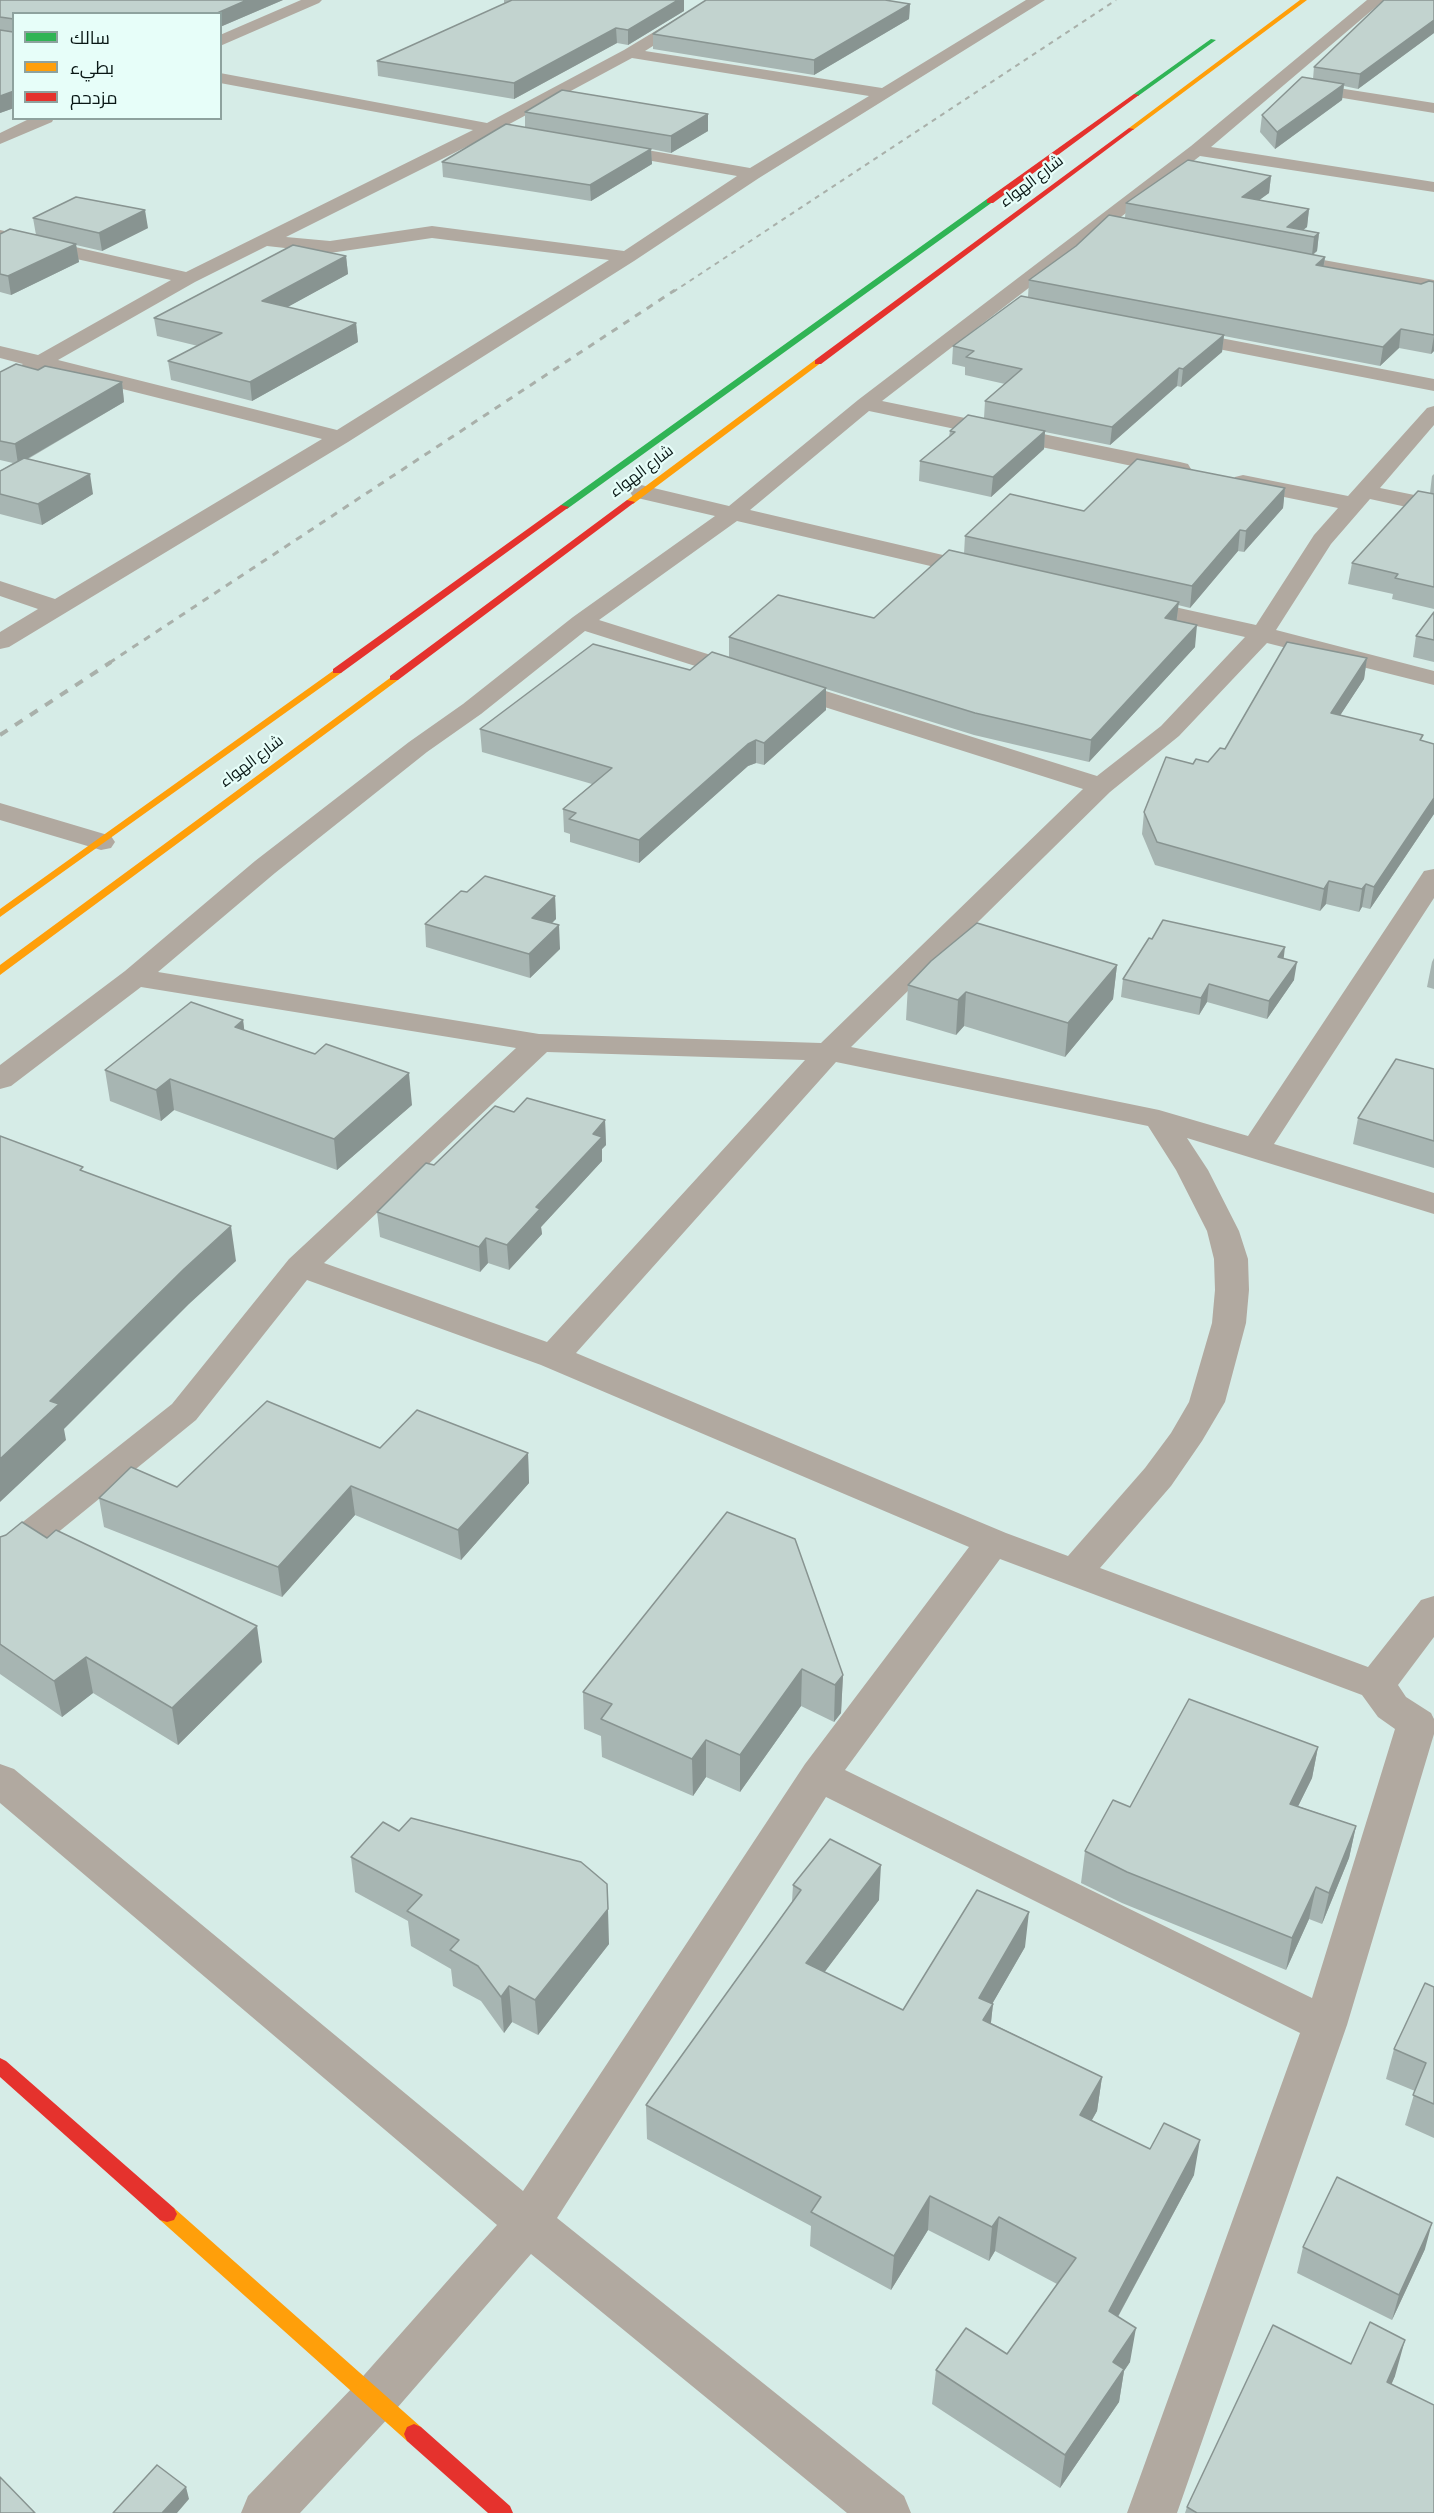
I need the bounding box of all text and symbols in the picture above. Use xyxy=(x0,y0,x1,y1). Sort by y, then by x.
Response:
legend xyxy=(12,12,222,120)
text: سالك xyxy=(70,28,110,49)
text: بطيء xyxy=(70,58,114,79)
text: مزدحم xyxy=(70,88,118,109)
street label: شارع الهواء xyxy=(996,152,1068,212)
street label: شارع الهواء xyxy=(606,442,678,502)
street label: شارع الهواء xyxy=(216,732,288,792)

